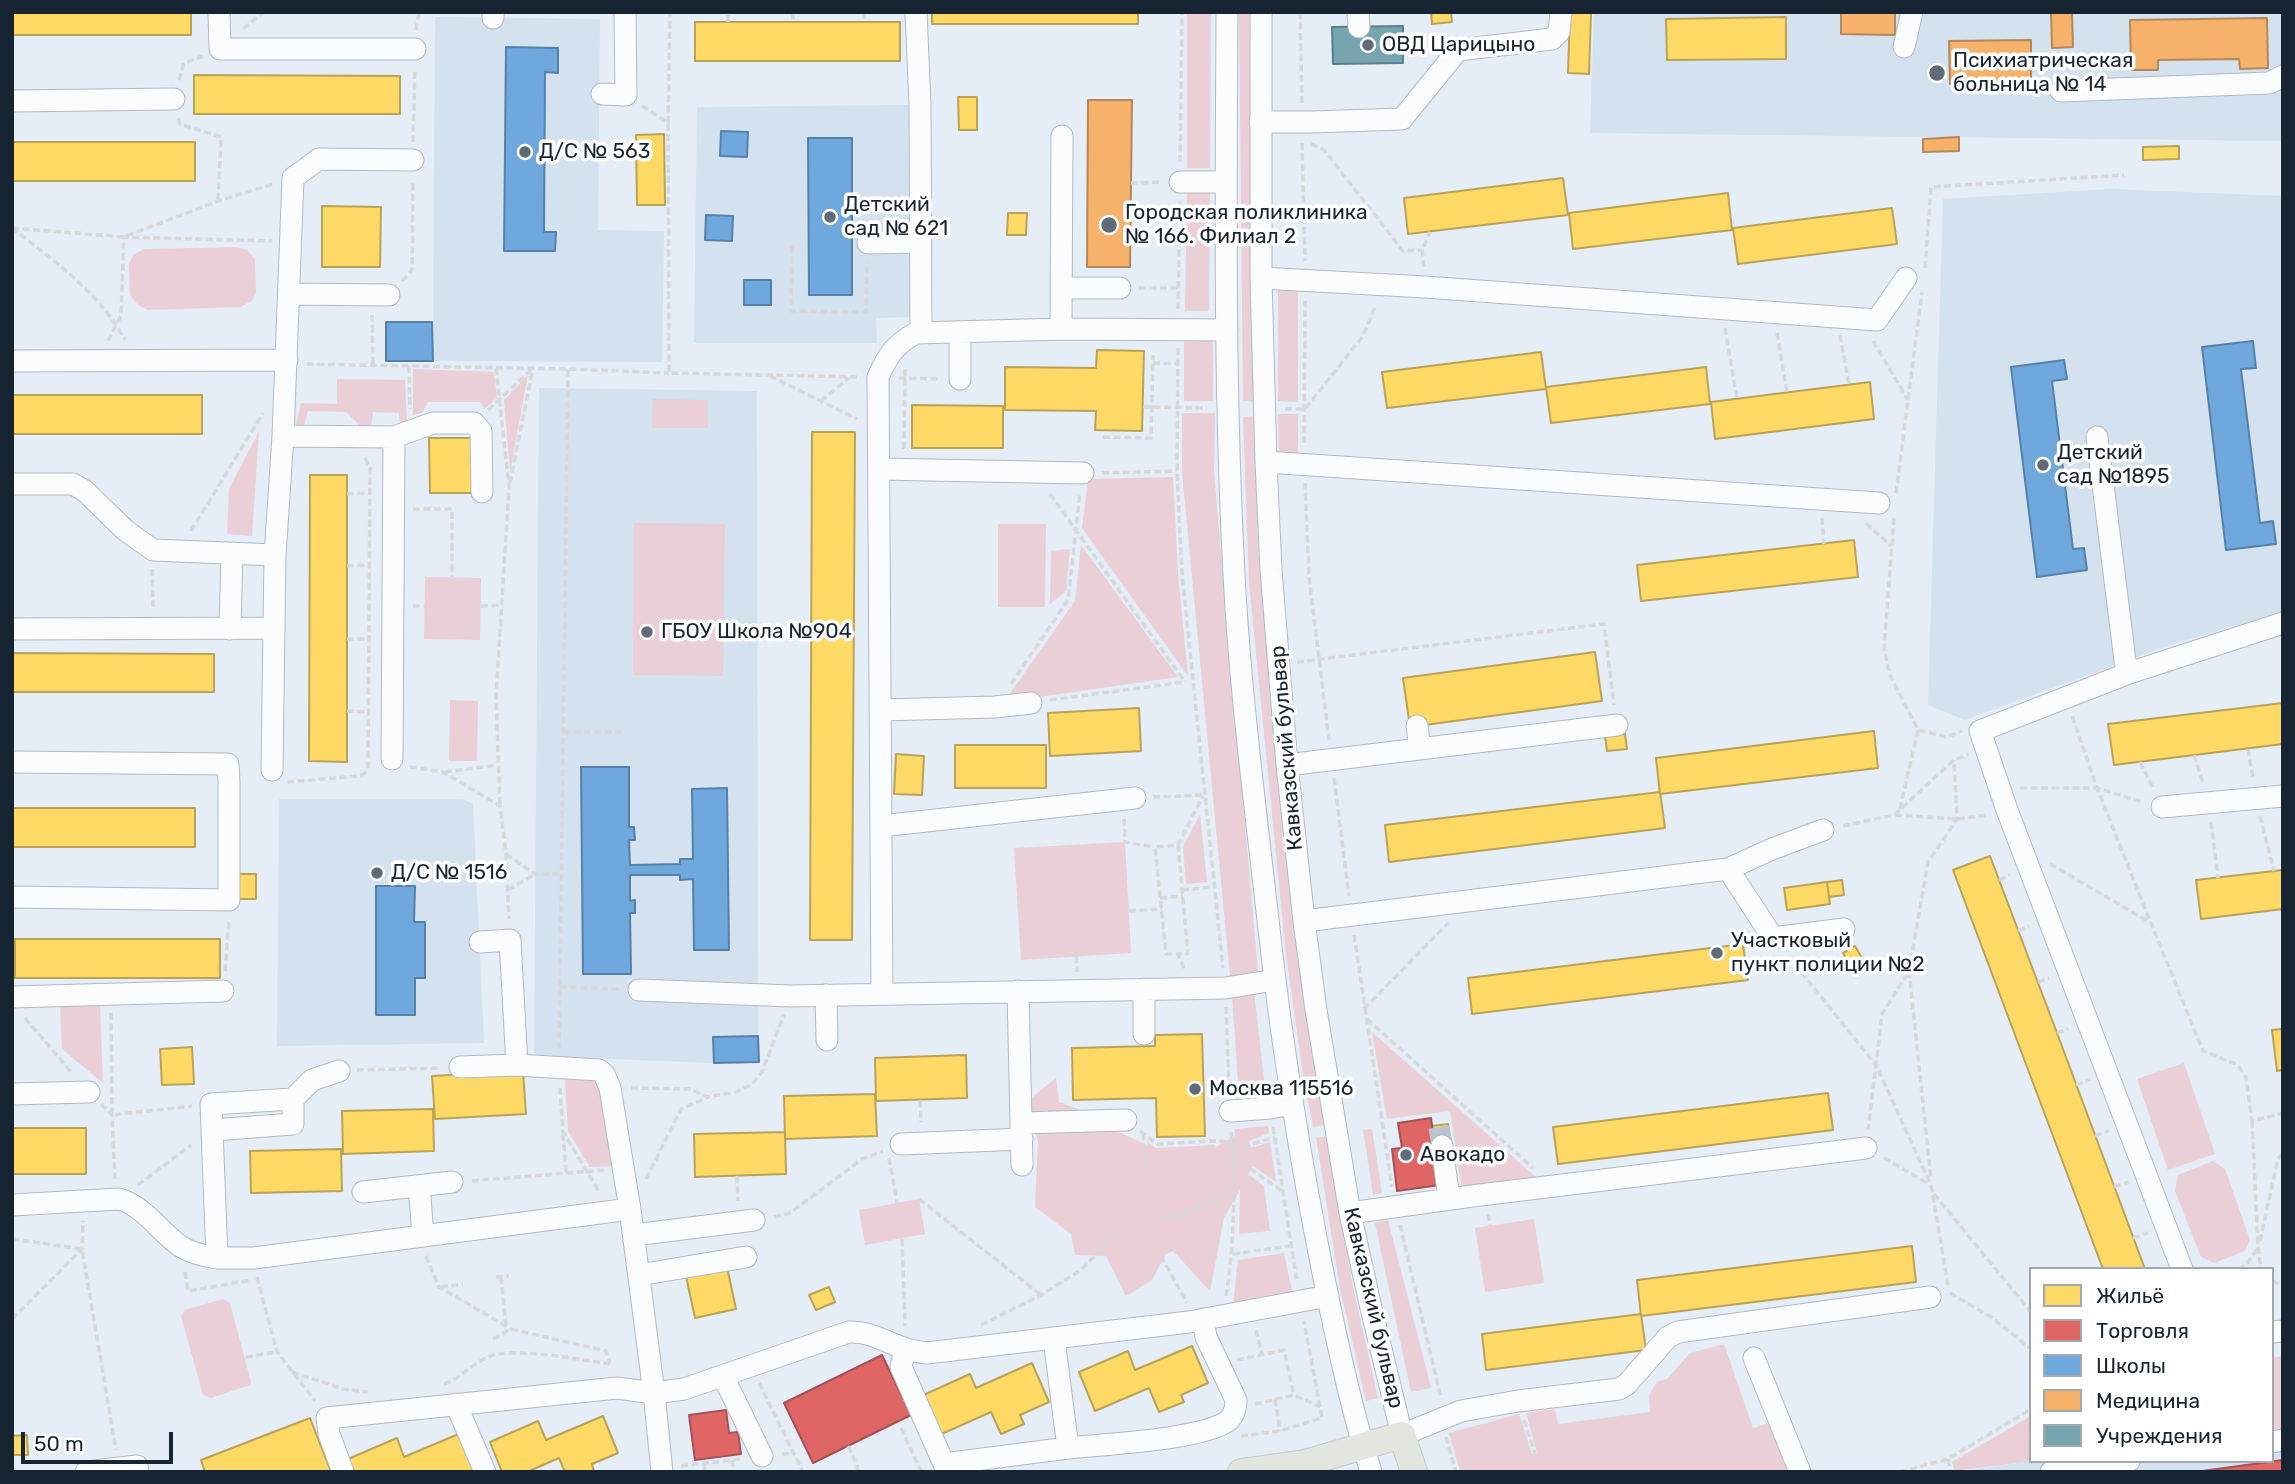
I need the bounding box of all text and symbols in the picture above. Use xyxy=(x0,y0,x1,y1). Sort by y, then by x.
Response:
place label: ОВД Царицыно xyxy=(1382,32,1535,58)
marker: ОВД Царицыно xyxy=(1360,37,1376,53)
place label: Психиатрическая больница № 14 xyxy=(1953,48,2133,98)
marker: Психиатрическая больница № 14 xyxy=(1927,63,1947,83)
place label: Д/C № 563 xyxy=(539,139,650,165)
marker: Д/C № 563 xyxy=(517,144,533,160)
place label: Детский сад № 621 xyxy=(844,192,948,242)
place label: Городская поликлиника № 166. Филиал 2 xyxy=(1125,200,1368,250)
marker: Детский сад № 621 xyxy=(822,209,838,225)
marker: Городская поликлиника № 166. Филиал 2 xyxy=(1099,215,1119,235)
place label: Детский сад №1895 xyxy=(2057,440,2169,490)
marker: Детский сад №1895 xyxy=(2035,457,2051,473)
place label: ГБОУ Школа №904 xyxy=(661,619,852,645)
marker: ГБОУ Школа №904 xyxy=(639,624,655,640)
street label: Кавказский бульвар xyxy=(1265,644,1309,852)
place label: Д/C № 1516 xyxy=(391,860,507,886)
marker: Д/C № 1516 xyxy=(369,865,385,881)
place label: Участковый пункт полиции №2 xyxy=(1731,928,1924,978)
marker: Участковый пункт полиции №2 xyxy=(1709,945,1725,961)
place label: Москва 115516 xyxy=(1209,1076,1353,1102)
marker: Москва 115516 xyxy=(1187,1081,1203,1097)
place label: Авокадо xyxy=(1420,1142,1505,1168)
marker: Авокадо xyxy=(1398,1147,1414,1163)
street label: Кавказский бульвар xyxy=(1338,1205,1408,1411)
legend xyxy=(2029,1267,2274,1463)
text: Жильё xyxy=(2096,1283,2164,1308)
text: Торговля xyxy=(2096,1318,2189,1343)
text: Школы xyxy=(2096,1353,2166,1378)
text: Медицина xyxy=(2096,1388,2200,1413)
scale bar xyxy=(24,1418,177,1462)
text: Учреждения xyxy=(2096,1423,2222,1448)
text: 50 m xyxy=(34,1431,84,1456)

